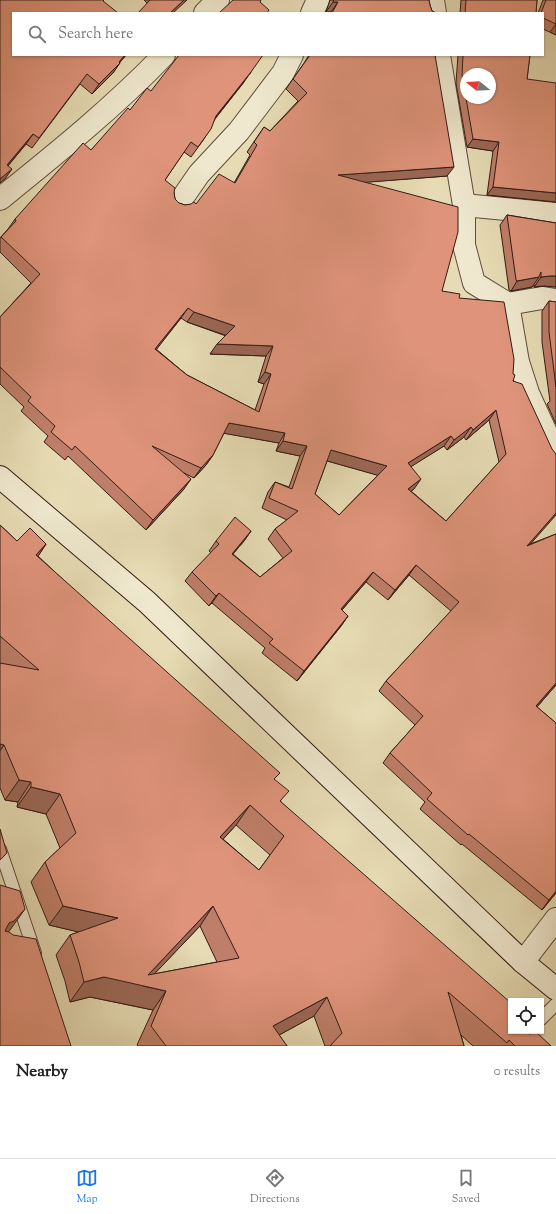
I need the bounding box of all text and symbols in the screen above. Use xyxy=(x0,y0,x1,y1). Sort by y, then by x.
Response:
search box xyxy=(12,12,544,56)
icon: search xyxy=(26,23,48,45)
text: Search here xyxy=(58,24,133,45)
north arrow xyxy=(460,68,496,104)
map controls xyxy=(508,998,544,1034)
button: locate xyxy=(508,998,544,1034)
text: Nearby xyxy=(16,1060,68,1084)
text: 0 results xyxy=(494,1063,540,1081)
tab: Map xyxy=(76,1167,98,1207)
tab: Directions xyxy=(250,1167,300,1207)
tab: Saved xyxy=(452,1167,480,1207)

